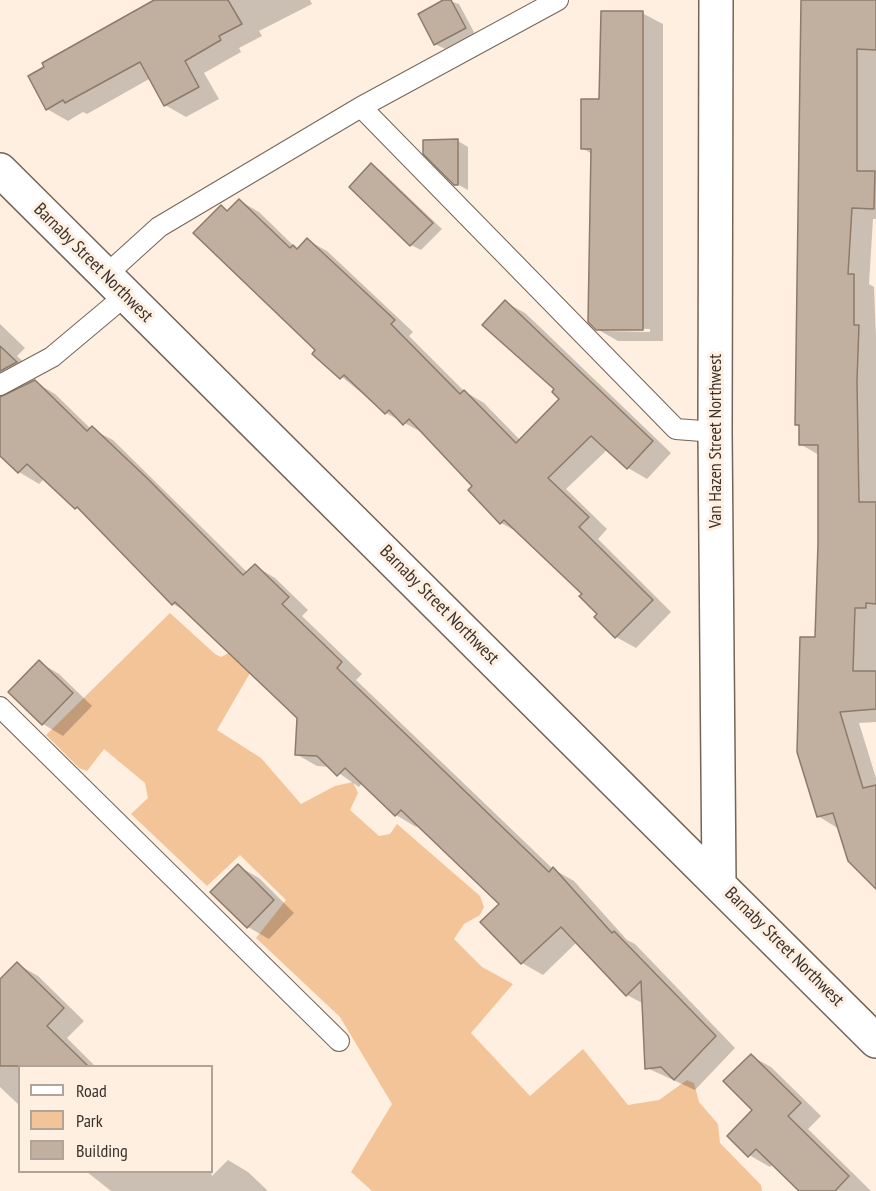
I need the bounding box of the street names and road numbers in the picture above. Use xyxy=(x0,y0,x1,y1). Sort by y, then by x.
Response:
street label: Barnaby Street Northwest xyxy=(29,199,157,327)
street label: Van Hazen Street Northwest xyxy=(705,354,727,528)
street label: Barnaby Street Northwest xyxy=(375,541,503,669)
street label: Barnaby Street Northwest xyxy=(720,883,848,1011)

